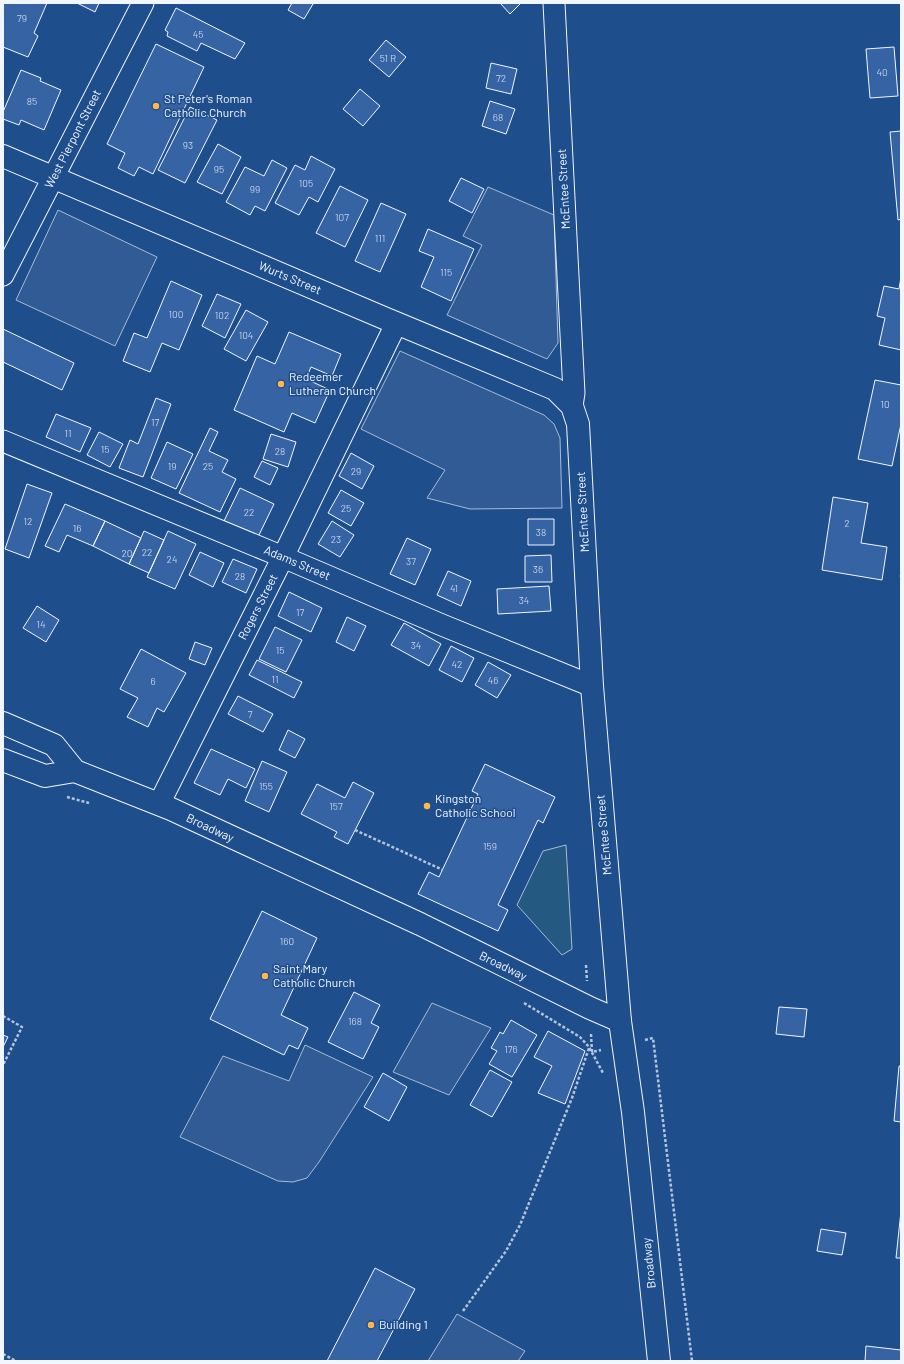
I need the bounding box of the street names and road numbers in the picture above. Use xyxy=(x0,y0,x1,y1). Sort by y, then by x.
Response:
street label: West Pierpont Street xyxy=(41,87,103,190)
street label: McEntee Street xyxy=(554,148,572,230)
street label: Wurts Street xyxy=(257,258,324,297)
street label: McEntee Street xyxy=(573,471,591,553)
street label: Adams Street xyxy=(262,542,333,582)
street label: Rogers Street xyxy=(235,571,280,642)
street label: McEntee Street xyxy=(593,794,613,876)
street label: Broadway xyxy=(184,810,237,844)
street label: Broadway xyxy=(477,948,530,983)
street label: Broadway xyxy=(638,1236,658,1289)

